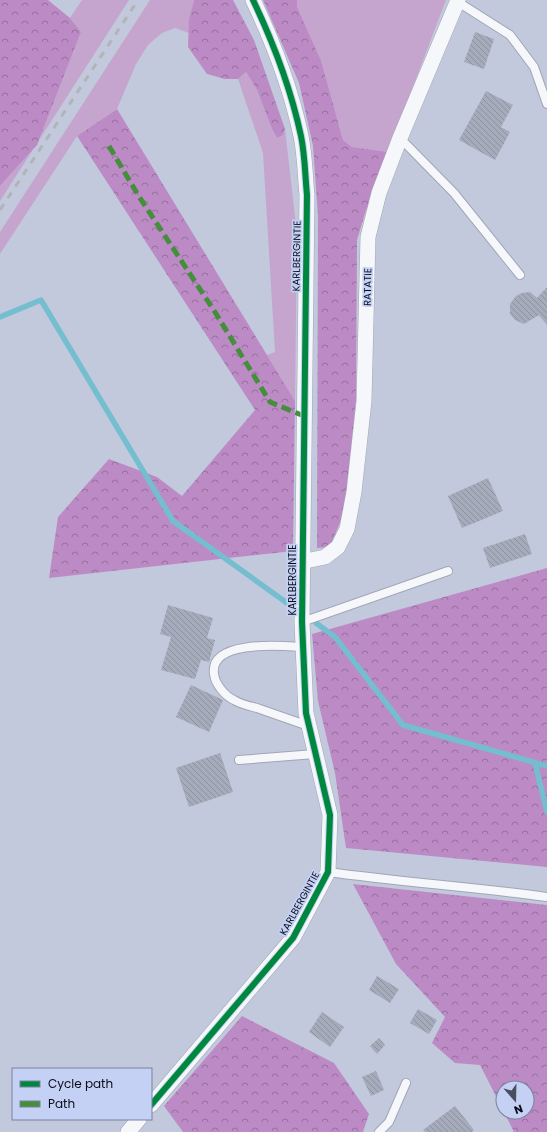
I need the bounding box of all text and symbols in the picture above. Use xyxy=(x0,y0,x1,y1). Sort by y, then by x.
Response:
street label: KARLBERGINTIE xyxy=(288,221,305,292)
street label: RATATIE xyxy=(360,268,375,306)
street label: KARLBERGINTIE xyxy=(285,545,300,615)
street label: KARLBERGINTIE xyxy=(276,869,323,938)
legend xyxy=(12,1068,152,1120)
text: Cycle path xyxy=(48,1075,113,1092)
north arrow xyxy=(495,1080,535,1120)
text: Path xyxy=(48,1095,75,1112)
text: N xyxy=(512,1100,525,1118)

